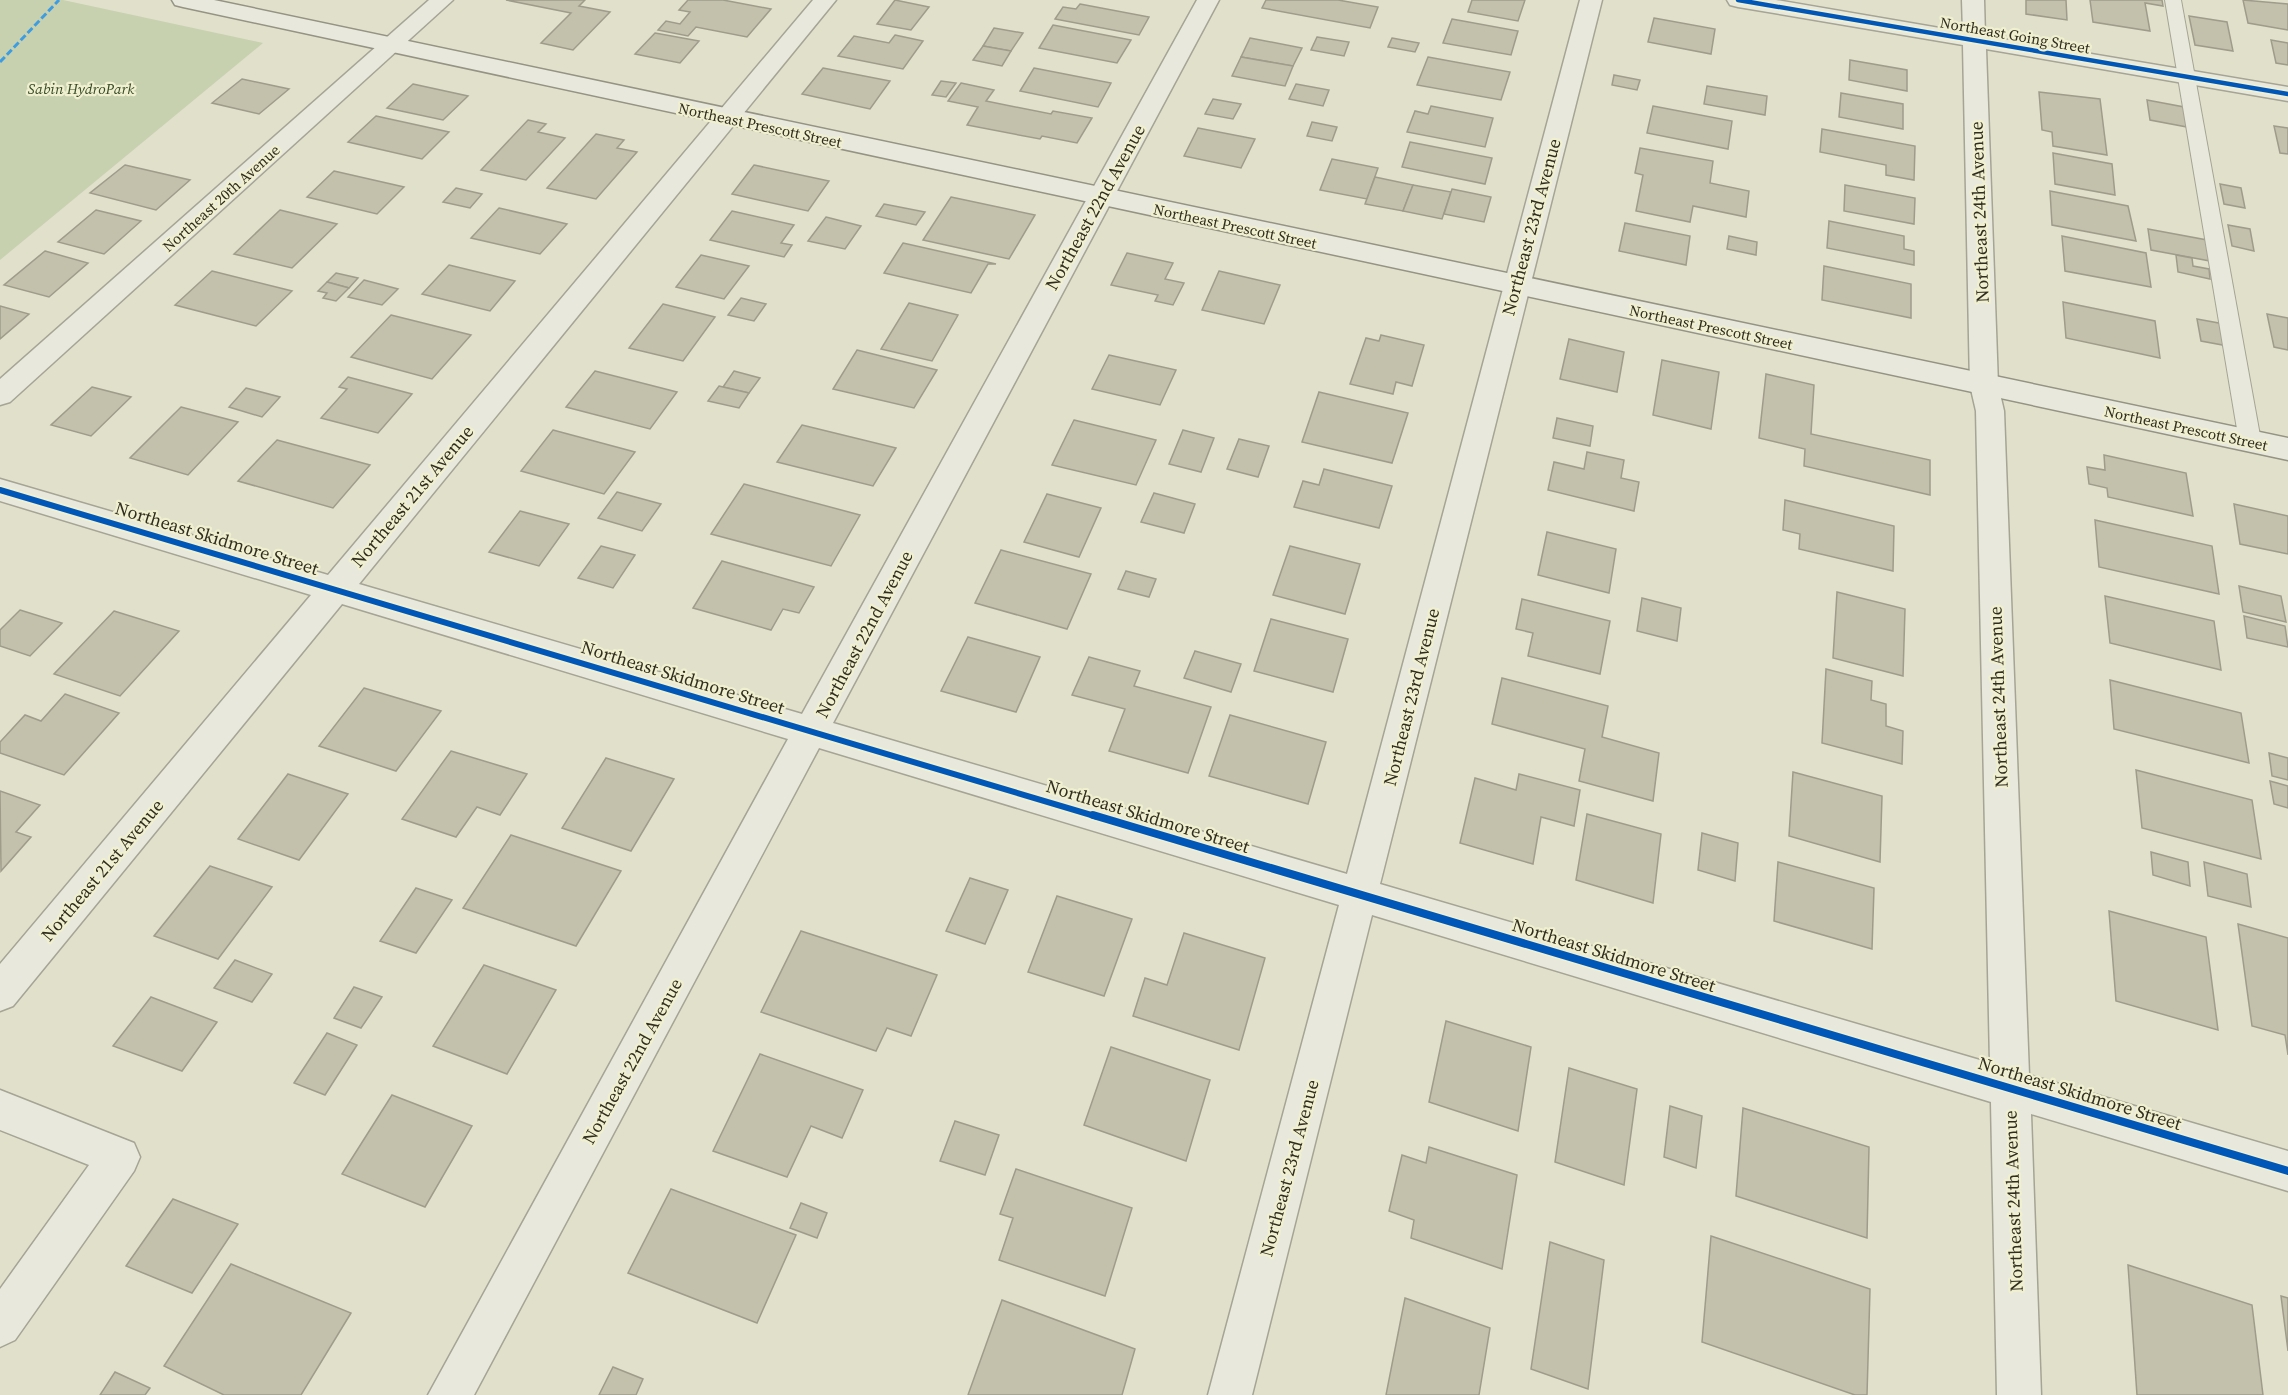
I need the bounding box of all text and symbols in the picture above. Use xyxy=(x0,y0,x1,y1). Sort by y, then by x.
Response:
street label: Northeast Going Street xyxy=(1938,11,2092,59)
park label: Sabin HydroPark xyxy=(28,78,135,99)
street label: Northeast Prescott Street xyxy=(677,97,844,153)
street label: Northeast 22nd Avenue xyxy=(1039,120,1151,294)
street label: Northeast 24th Avenue xyxy=(1963,121,1995,303)
street label: Northeast 23rd Avenue xyxy=(1495,136,1567,318)
street label: Northeast 20th Avenue xyxy=(158,139,284,256)
street label: Northeast Prescott Street xyxy=(1152,198,1319,254)
street label: Northeast Prescott Street xyxy=(1628,299,1795,355)
street label: Northeast Prescott Street xyxy=(2103,400,2270,456)
street label: Northeast 21st Avenue xyxy=(345,420,479,572)
street label: Northeast Skidmore Street xyxy=(112,495,322,581)
street label: Northeast 22nd Avenue xyxy=(809,546,919,722)
street label: Northeast 23rd Avenue xyxy=(1377,605,1445,789)
street label: Northeast 24th Avenue xyxy=(1982,606,2014,788)
street label: Northeast Skidmore Street xyxy=(578,634,788,720)
street label: Northeast Skidmore Street xyxy=(1043,773,1253,859)
street label: Northeast 21st Avenue xyxy=(35,794,169,946)
street label: Northeast Skidmore Street xyxy=(1509,912,1719,998)
street label: Northeast 22nd Avenue xyxy=(576,974,688,1148)
street label: Northeast Skidmore Street xyxy=(1975,1050,2185,1136)
street label: Northeast 23rd Avenue xyxy=(1253,1077,1325,1259)
street label: Northeast 24th Avenue xyxy=(1997,1110,2029,1292)

